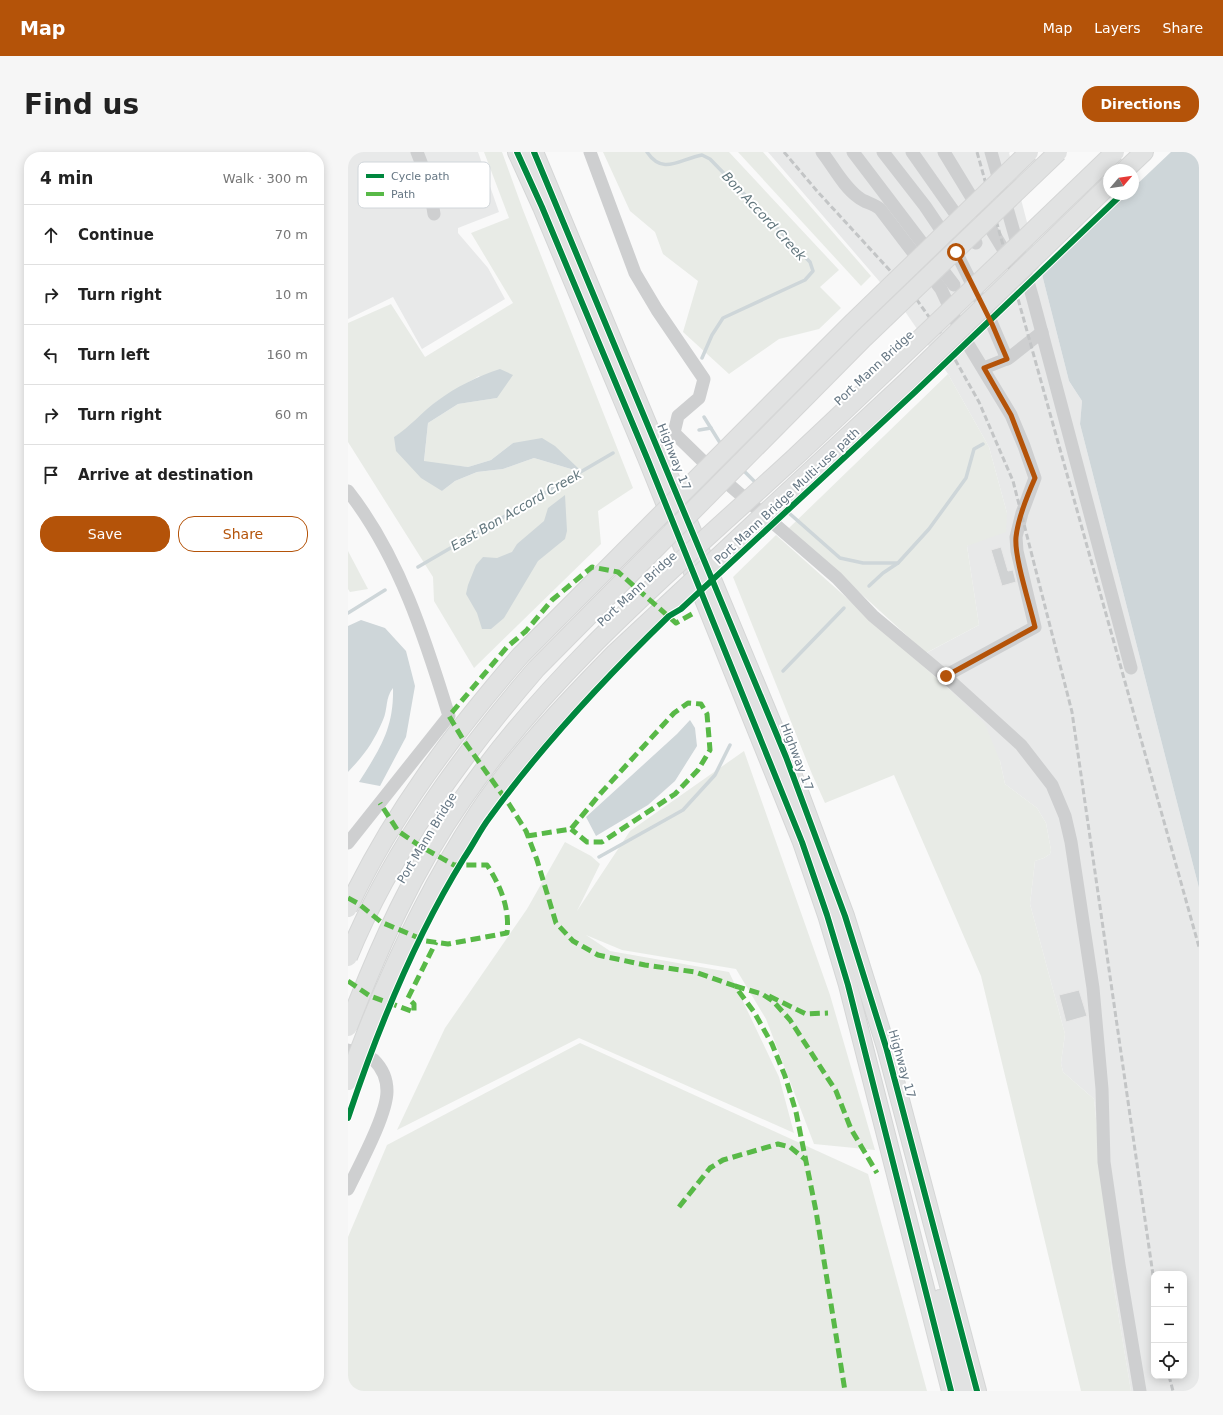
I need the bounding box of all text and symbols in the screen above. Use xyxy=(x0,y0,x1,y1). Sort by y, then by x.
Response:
text: Map xyxy=(20,17,65,39)
text: Map xyxy=(1043,20,1072,36)
text: Layers xyxy=(1094,20,1141,36)
text: Share xyxy=(1163,20,1203,36)
button: Directions xyxy=(1082,86,1199,122)
text: Find us xyxy=(24,88,139,121)
legend xyxy=(358,162,490,208)
north arrow xyxy=(1103,164,1139,200)
text: 4 min xyxy=(40,168,93,188)
water label: Bon Accord Creek xyxy=(719,168,809,264)
text: Cycle path xyxy=(391,170,450,183)
text: Walk · 300 m xyxy=(223,171,308,186)
text: Path xyxy=(391,188,415,201)
icon: ahead xyxy=(40,224,62,246)
text: Continue xyxy=(78,226,154,244)
text: 70 m xyxy=(275,227,308,242)
route start xyxy=(947,243,965,261)
icon: right xyxy=(40,284,62,306)
text: Turn right xyxy=(78,286,162,304)
text: 10 m xyxy=(275,287,308,302)
street label: Port Mann Bridge xyxy=(831,328,917,408)
icon: left xyxy=(40,344,62,366)
text: Turn left xyxy=(78,346,150,364)
text: 160 m xyxy=(266,347,308,362)
icon: right xyxy=(40,404,62,426)
text: Turn right xyxy=(78,406,162,424)
text: 60 m xyxy=(275,407,308,422)
street label: Highway 17 xyxy=(654,421,694,493)
street label: Port Mann Bridge Multi-use path xyxy=(712,425,862,567)
icon: arrive xyxy=(40,464,62,486)
text: Arrive at destination xyxy=(78,466,253,484)
water label: East Bon Accord Creek xyxy=(448,466,584,554)
button: Save xyxy=(40,516,170,552)
button: Share xyxy=(178,516,308,552)
street label: Port Mann Bridge xyxy=(594,549,680,629)
route end xyxy=(937,667,955,685)
street label: Highway 17 xyxy=(778,721,816,793)
street label: Port Mann Bridge xyxy=(394,790,460,886)
street label: Highway 17 xyxy=(885,1028,919,1100)
map controls xyxy=(1151,1271,1187,1379)
button: + xyxy=(1151,1271,1187,1307)
button: − xyxy=(1151,1307,1187,1343)
button: locate xyxy=(1151,1343,1187,1379)

